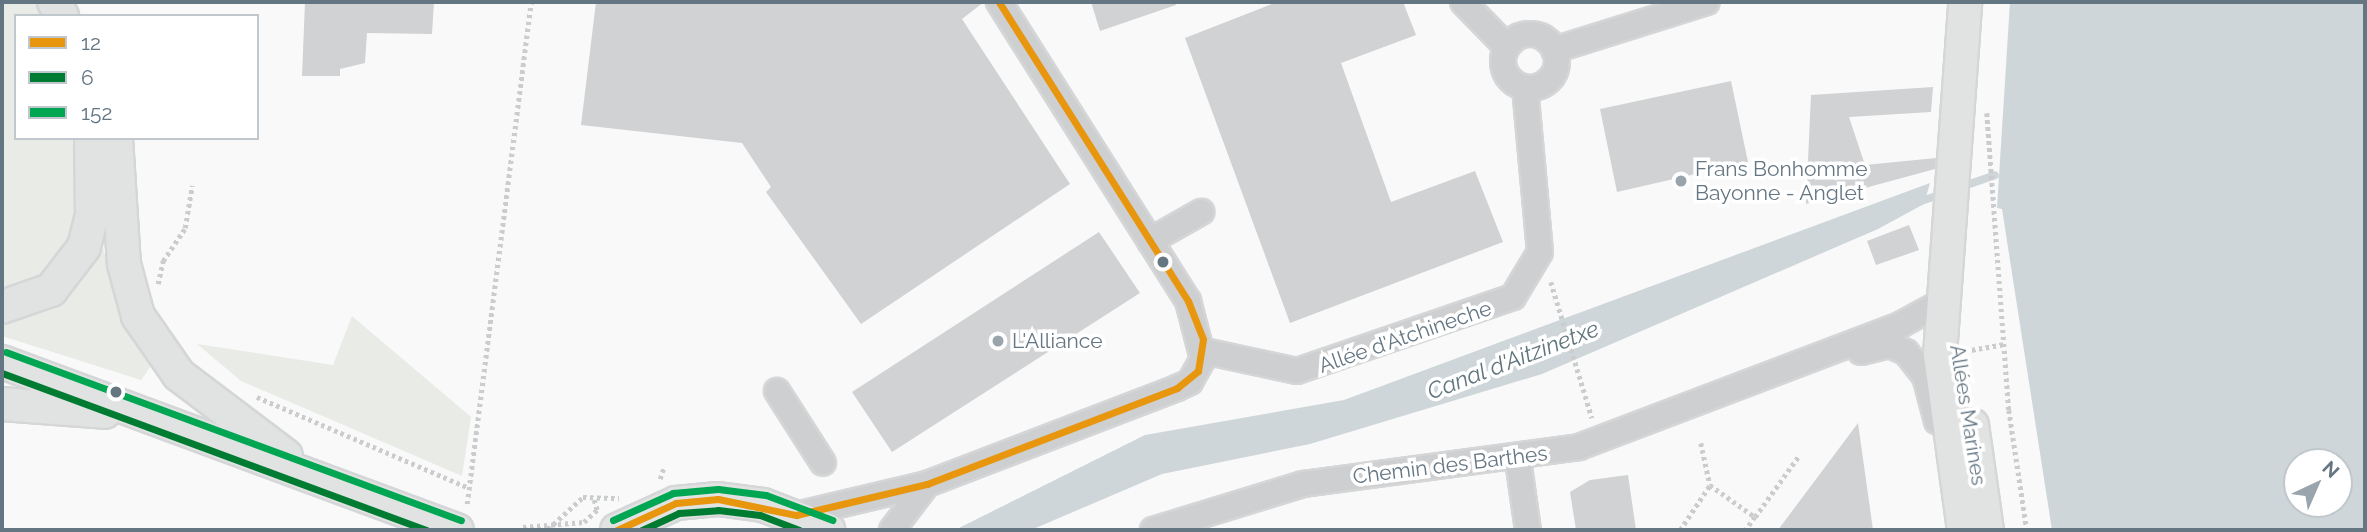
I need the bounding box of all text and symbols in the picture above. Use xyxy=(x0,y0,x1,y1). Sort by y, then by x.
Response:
legend xyxy=(14,14,259,140)
text: 12 xyxy=(81,30,101,55)
text: 6 xyxy=(81,65,94,90)
text: 152 xyxy=(81,100,112,125)
place label: Frans Bonhomme Bayonne - Anglet xyxy=(1695,156,1867,206)
marker: Frans Bonhomme Bayonne - Anglet xyxy=(1673,173,1689,189)
unlabelled marker xyxy=(1156,255,1170,269)
street label: Allée d'Atchineche xyxy=(1315,296,1495,378)
water label: Canal d'Aitzinetxe xyxy=(1423,314,1603,406)
place label: L'Alliance xyxy=(1012,328,1103,354)
marker: L'Alliance xyxy=(990,333,1006,349)
street label: Allées Marines xyxy=(1944,343,1992,487)
unlabelled marker xyxy=(109,385,123,399)
street label: Chemin des Barthes xyxy=(1351,441,1549,489)
north arrow xyxy=(2283,448,2353,518)
text: N xyxy=(2318,456,2344,482)

